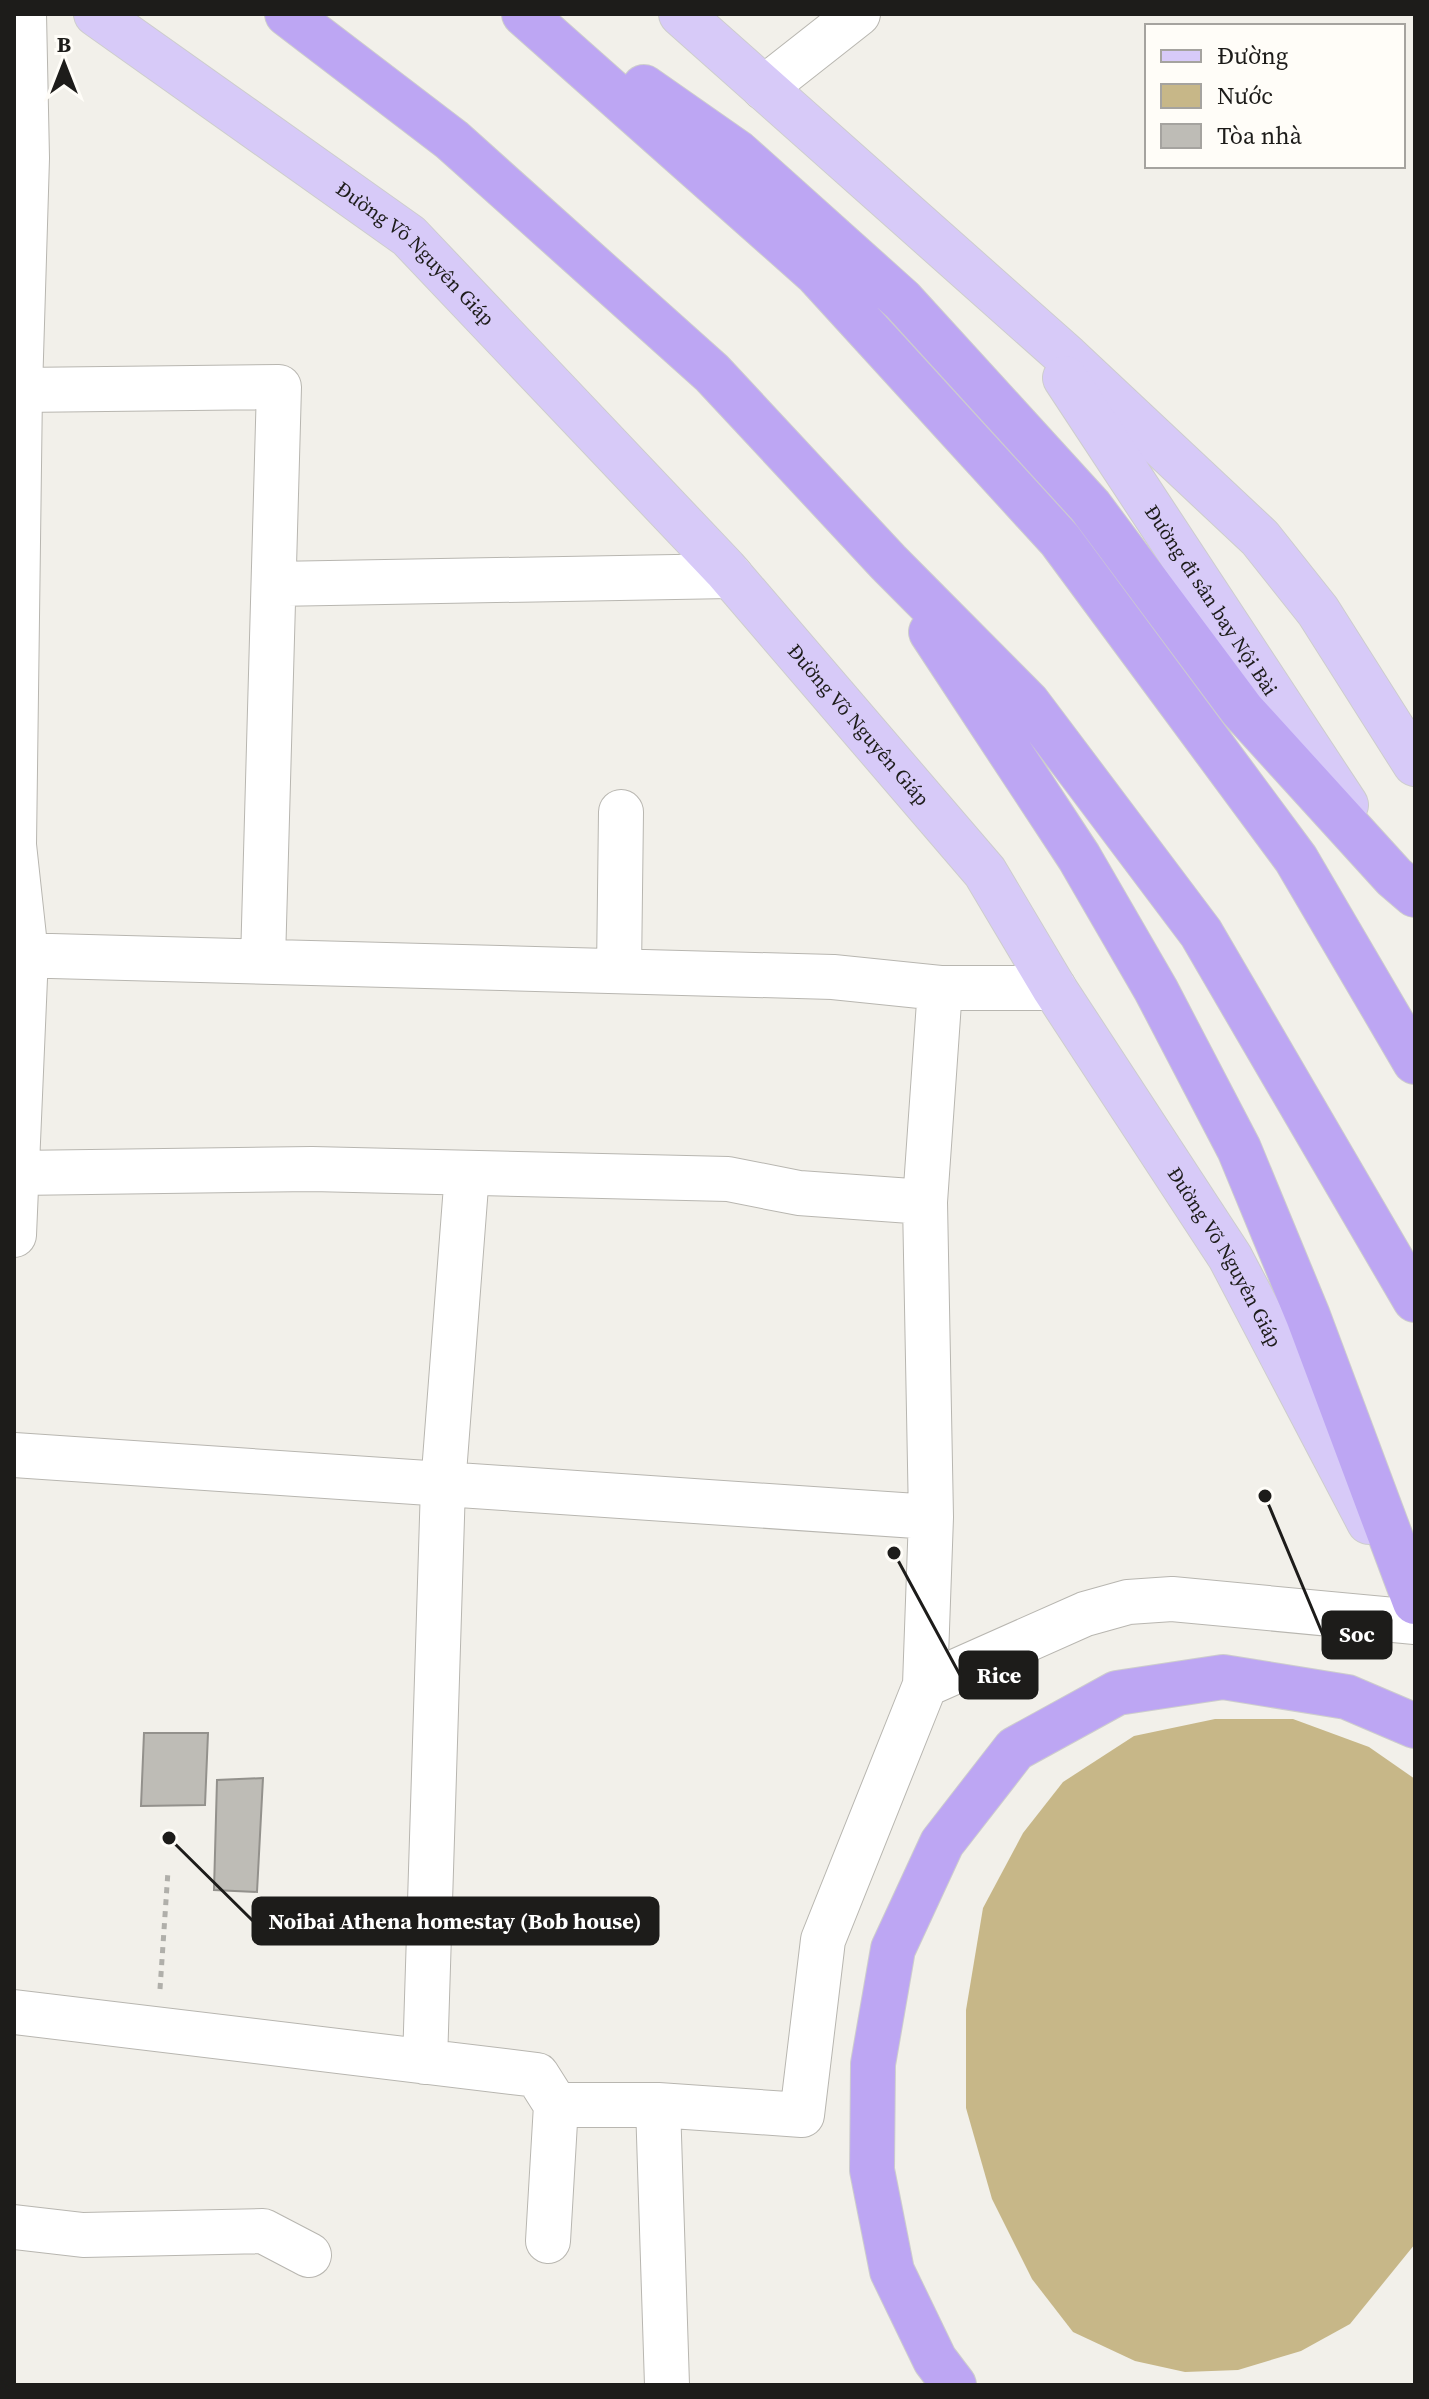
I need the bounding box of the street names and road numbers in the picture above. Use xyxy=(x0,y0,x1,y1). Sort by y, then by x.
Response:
street label: Đường Võ Nguyên Giáp xyxy=(331,175,501,332)
street label: Đường đi sân bay Nội Bài xyxy=(1138,499,1284,701)
street label: Đường Võ Nguyên Giáp xyxy=(781,638,936,812)
street label: Đường Võ Nguyên Giáp xyxy=(1161,1161,1289,1352)

